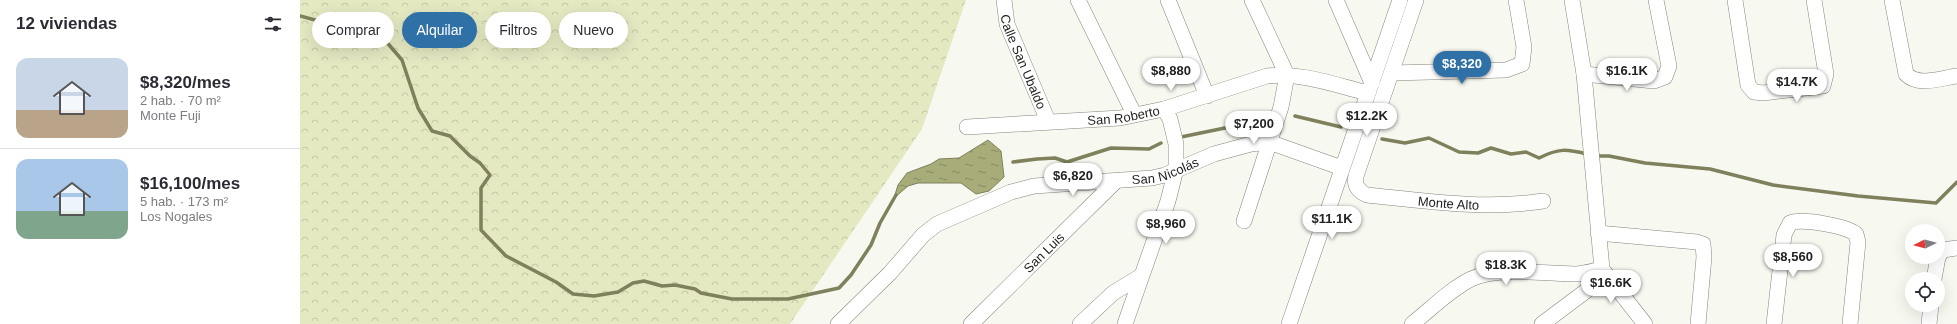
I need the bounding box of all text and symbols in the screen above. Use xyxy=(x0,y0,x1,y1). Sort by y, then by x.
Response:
chip: Comprar xyxy=(312,12,394,48)
chip: Alquilar xyxy=(402,12,477,48)
chip: Filtros xyxy=(485,12,551,48)
chip: Nuevo xyxy=(559,12,628,48)
icon: filters xyxy=(262,13,284,35)
street label: Calle San Ubaldo xyxy=(998,13,1049,111)
text: 12 viviendas xyxy=(16,14,117,33)
pin: $8,320 xyxy=(1429,51,1495,85)
text: $8,320 xyxy=(1442,56,1482,71)
pin: $8,880 xyxy=(1138,58,1204,92)
pin: $16.1K xyxy=(1594,58,1660,92)
text: $8,880 xyxy=(1151,63,1191,78)
text: $16.1K xyxy=(1606,63,1648,78)
pin: $14.7K xyxy=(1764,69,1830,103)
text: $8,320/mes xyxy=(140,73,231,92)
icon: home xyxy=(48,74,96,122)
text: $14.7K xyxy=(1776,74,1818,89)
text: 2 hab. · 70 m² xyxy=(140,93,221,108)
street label: San Roberto xyxy=(1087,103,1161,128)
pin: $12.2K xyxy=(1334,103,1400,137)
text: Monte Fuji xyxy=(140,108,201,123)
text: $12.2K xyxy=(1346,108,1388,123)
pin: $7,200 xyxy=(1221,111,1287,145)
text: $7,200 xyxy=(1234,116,1274,131)
street label: San Nicolás xyxy=(1131,154,1201,187)
pin: $6,820 xyxy=(1040,163,1106,197)
text: $6,820 xyxy=(1053,168,1093,183)
text: $16,100/mes xyxy=(140,174,240,193)
icon: home xyxy=(48,175,96,223)
text: 5 hab. · 173 m² xyxy=(140,194,228,209)
street label: Monte Alto xyxy=(1417,194,1479,213)
pin: $11.1K xyxy=(1299,206,1365,240)
text: Los Nogales xyxy=(140,209,212,224)
pin: $8,960 xyxy=(1133,211,1199,245)
text: $11.1K xyxy=(1311,211,1353,226)
text: $8,960 xyxy=(1146,216,1186,231)
north arrow xyxy=(1905,224,1945,264)
map controls xyxy=(1905,224,1945,312)
street label: San Luis xyxy=(1021,229,1068,276)
pin: $8,560 xyxy=(1760,244,1826,278)
text: $8,560 xyxy=(1773,249,1813,264)
pin: $18.3K xyxy=(1473,252,1539,286)
text: $18.3K xyxy=(1485,257,1527,272)
pin: $16.6K xyxy=(1578,270,1644,304)
button: locate xyxy=(1905,272,1945,312)
text: $16.6K xyxy=(1590,275,1632,290)

